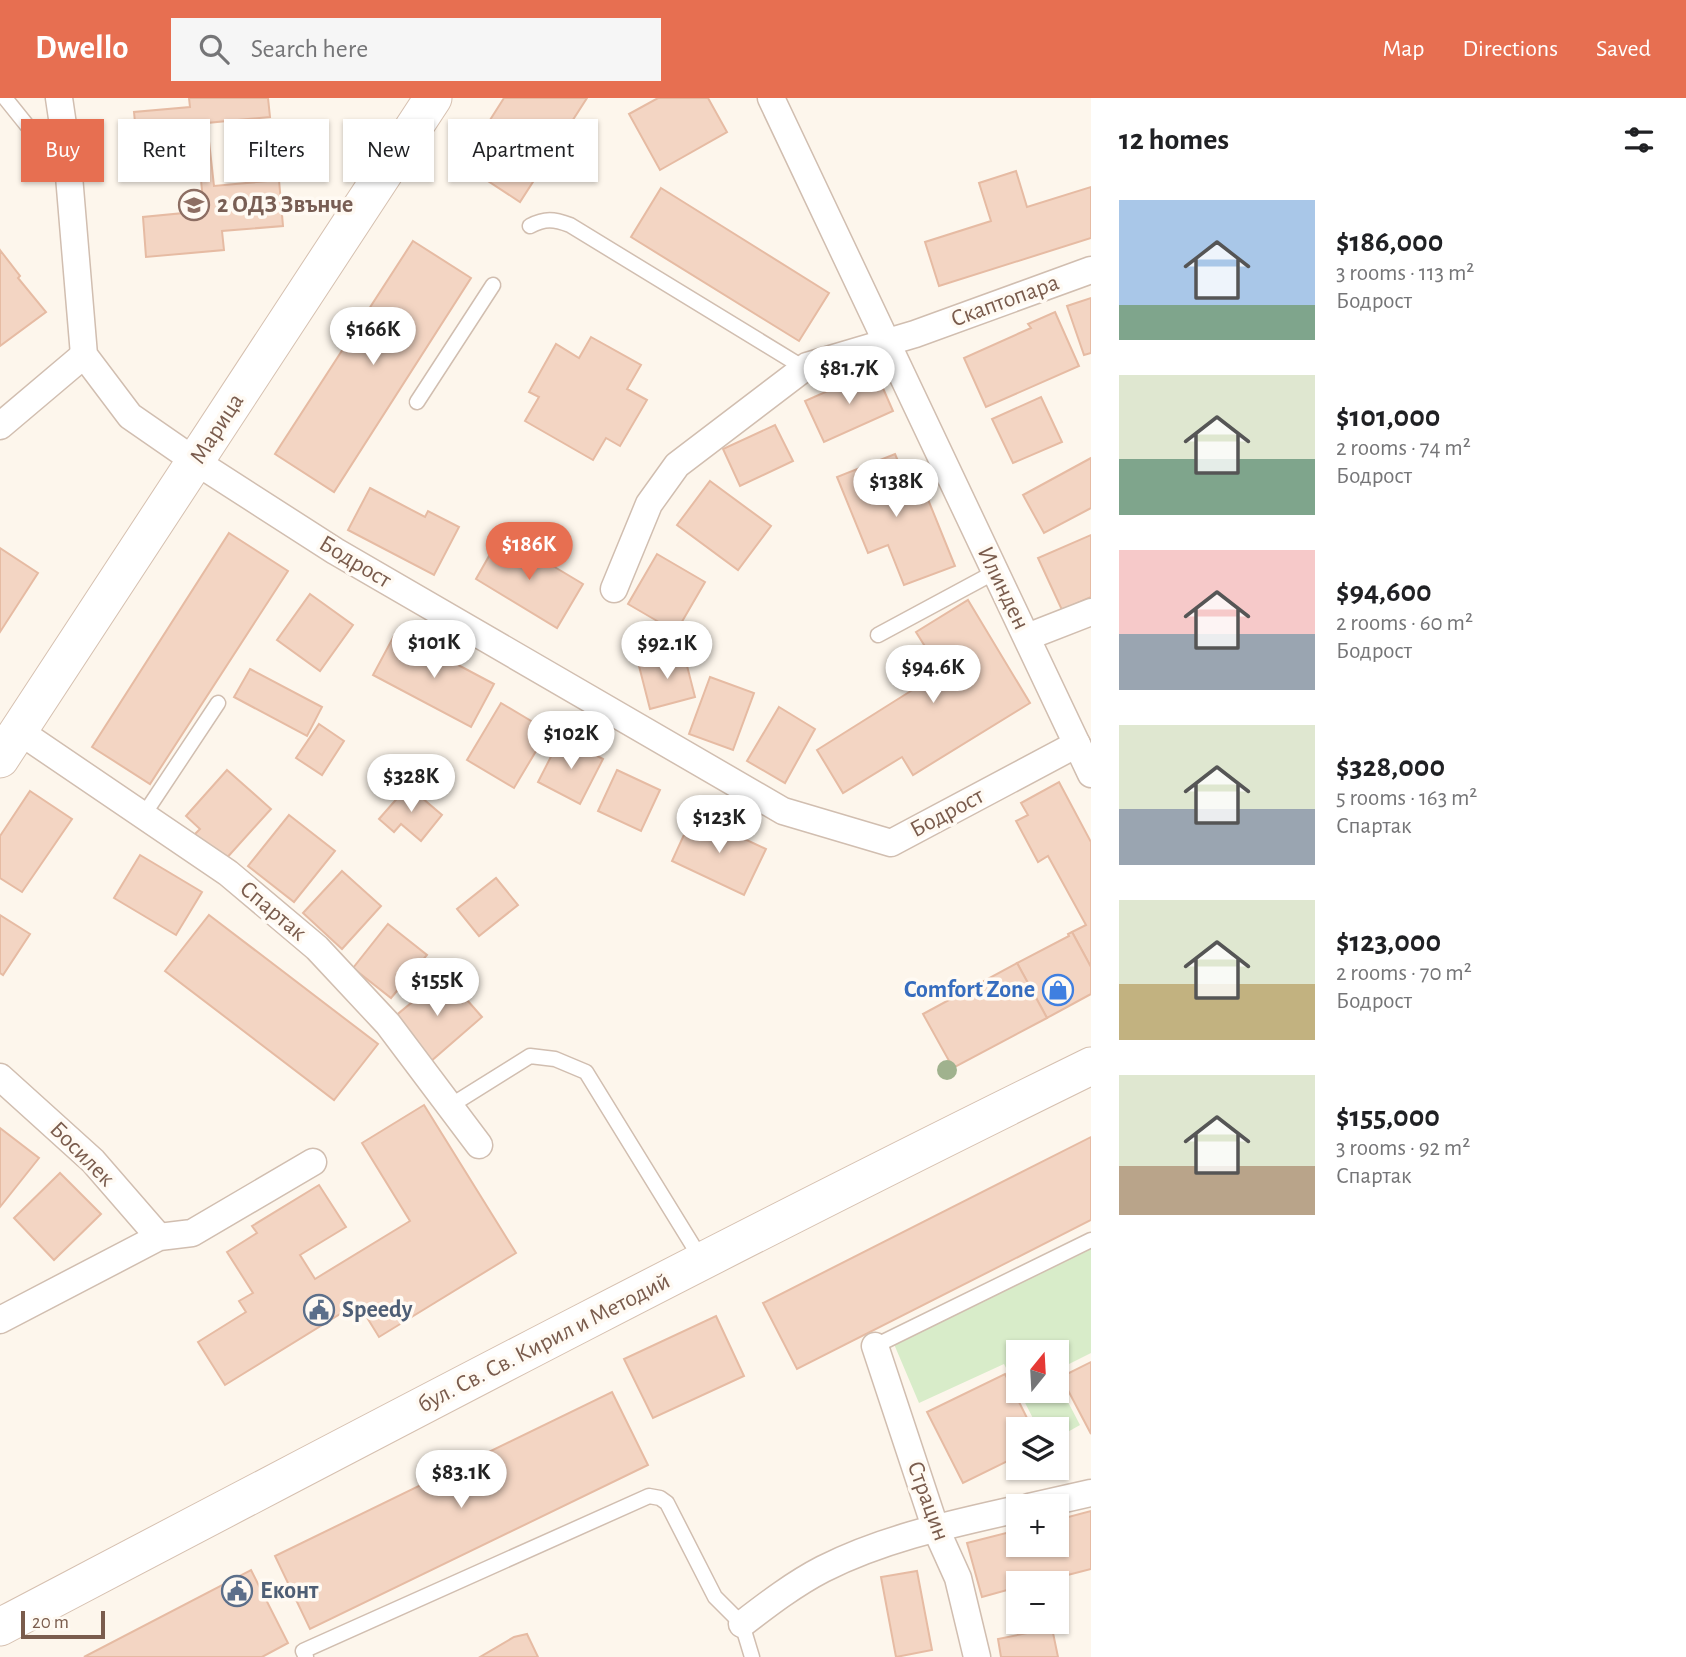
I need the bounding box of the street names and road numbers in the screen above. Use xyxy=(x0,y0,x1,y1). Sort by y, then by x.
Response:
street label: Скаптопара xyxy=(948,270,1062,332)
street label: Марица xyxy=(185,389,249,469)
street label: Бодрост xyxy=(315,531,396,593)
street label: Илинден xyxy=(973,543,1033,633)
street label: Бодрост xyxy=(906,784,988,842)
street label: Спартак xyxy=(235,876,311,946)
street label: Босилек xyxy=(45,1117,119,1191)
street label: бул. Св. Св. Кирил и Методий xyxy=(414,1269,674,1417)
street label: Страцин xyxy=(903,1458,953,1544)

